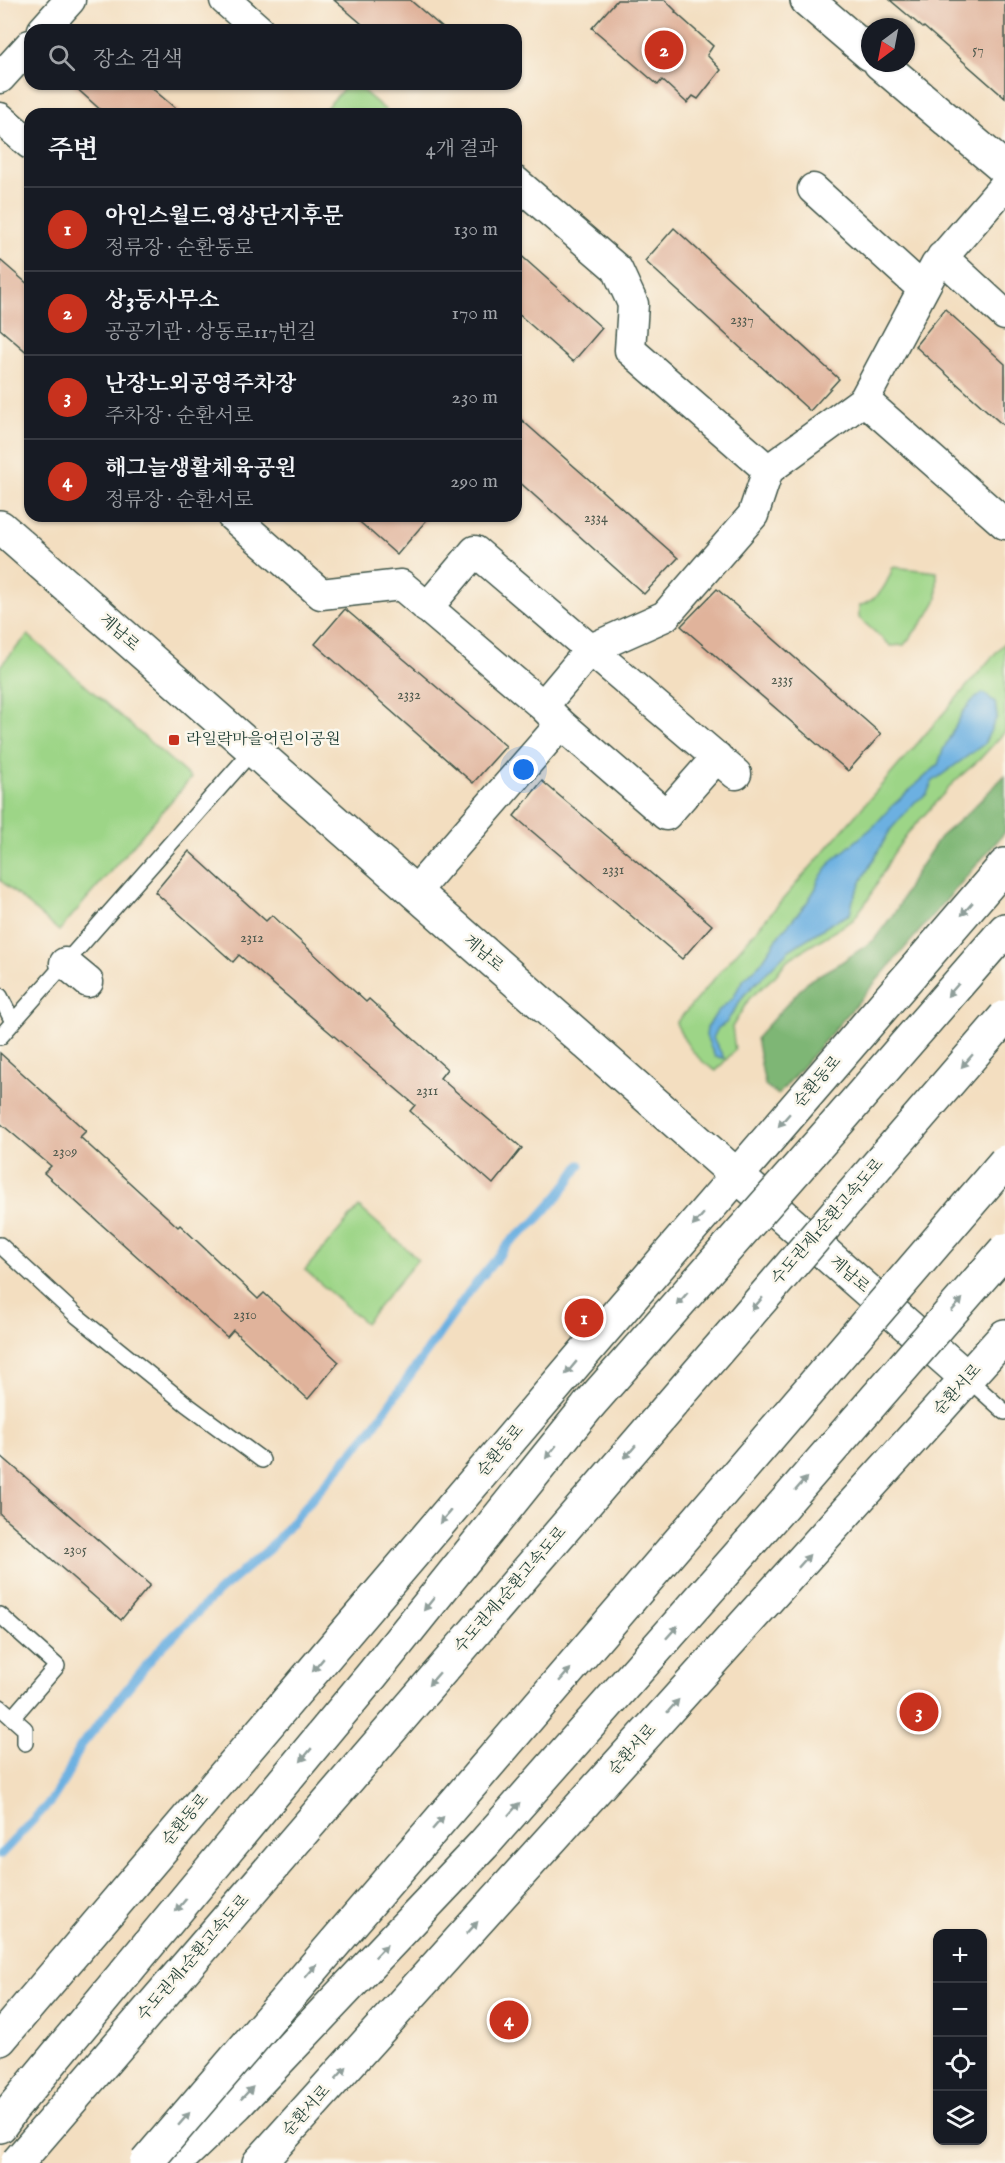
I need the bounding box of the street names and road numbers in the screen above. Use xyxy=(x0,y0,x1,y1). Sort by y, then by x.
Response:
street label: 계남로 xyxy=(95,610,143,656)
street label: 계남로 xyxy=(459,931,507,977)
street label: 순환동로 xyxy=(790,1052,846,1112)
street label: 수도권제1순환고속도로 xyxy=(768,1154,889,1289)
street label: 계남로 xyxy=(825,1252,873,1298)
street label: 순환서로 xyxy=(930,1360,986,1420)
street label: 순환동로 xyxy=(473,1420,529,1481)
street label: 수도권제1순환고속도로 xyxy=(451,1522,572,1657)
street label: 순환서로 xyxy=(605,1720,661,1780)
street label: 순환동로 xyxy=(158,1789,214,1850)
street label: 수도권제1순환고속도로 xyxy=(134,1890,255,2025)
street label: 순환서로 xyxy=(279,2081,335,2141)

